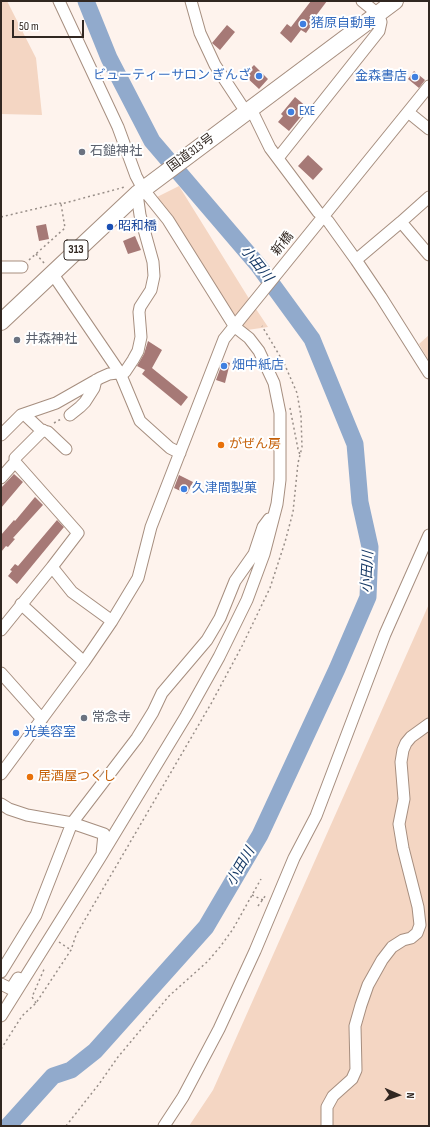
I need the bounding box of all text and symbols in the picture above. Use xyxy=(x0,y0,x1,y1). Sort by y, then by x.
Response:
scale bar xyxy=(14,12,86,38)
place label: 猪原自動車 xyxy=(311,16,376,32)
text: 50 m xyxy=(19,19,39,34)
marker: 猪原自動車 xyxy=(298,19,308,29)
place label: ビューティーサロン ぎんざ xyxy=(93,68,251,84)
place label: 金森書店 xyxy=(355,69,407,85)
marker: ビューティーサロン ぎんざ xyxy=(254,71,264,81)
marker: 金森書店 xyxy=(410,72,420,82)
place label: EXE xyxy=(299,104,315,120)
marker: EXE xyxy=(286,107,296,117)
street label: 国道313号 xyxy=(164,131,218,175)
place label: 石鎚神社 xyxy=(90,144,142,160)
marker: 石鎚神社 xyxy=(77,147,87,157)
place label: 昭和橋 xyxy=(118,219,157,235)
marker: 昭和橋 xyxy=(105,222,115,232)
street label: 新橋 xyxy=(269,229,297,259)
road number: 313 xyxy=(64,240,88,260)
water label: 小田川 xyxy=(236,242,276,286)
place label: 井森神社 xyxy=(25,332,77,348)
marker: 井森神社 xyxy=(12,335,22,345)
place label: 畑中紙店 xyxy=(232,358,284,374)
marker: 畑中紙店 xyxy=(219,361,229,371)
place label: がぜん房 xyxy=(229,437,281,453)
marker: がぜん房 xyxy=(216,440,226,450)
place label: 久津間製菓 xyxy=(192,481,257,497)
marker: 久津間製菓 xyxy=(179,484,189,494)
water label: 小田川 xyxy=(359,551,377,593)
place label: 常念寺 xyxy=(92,710,131,726)
marker: 常念寺 xyxy=(79,713,89,723)
place label: 光美容室 xyxy=(24,725,76,741)
marker: 光美容室 xyxy=(11,728,21,738)
place label: 居酒屋つくし xyxy=(38,769,116,785)
marker: 居酒屋つくし xyxy=(25,772,35,782)
water label: 小田川 xyxy=(223,845,259,889)
north arrow xyxy=(378,1075,418,1115)
text: N xyxy=(404,1092,417,1099)

